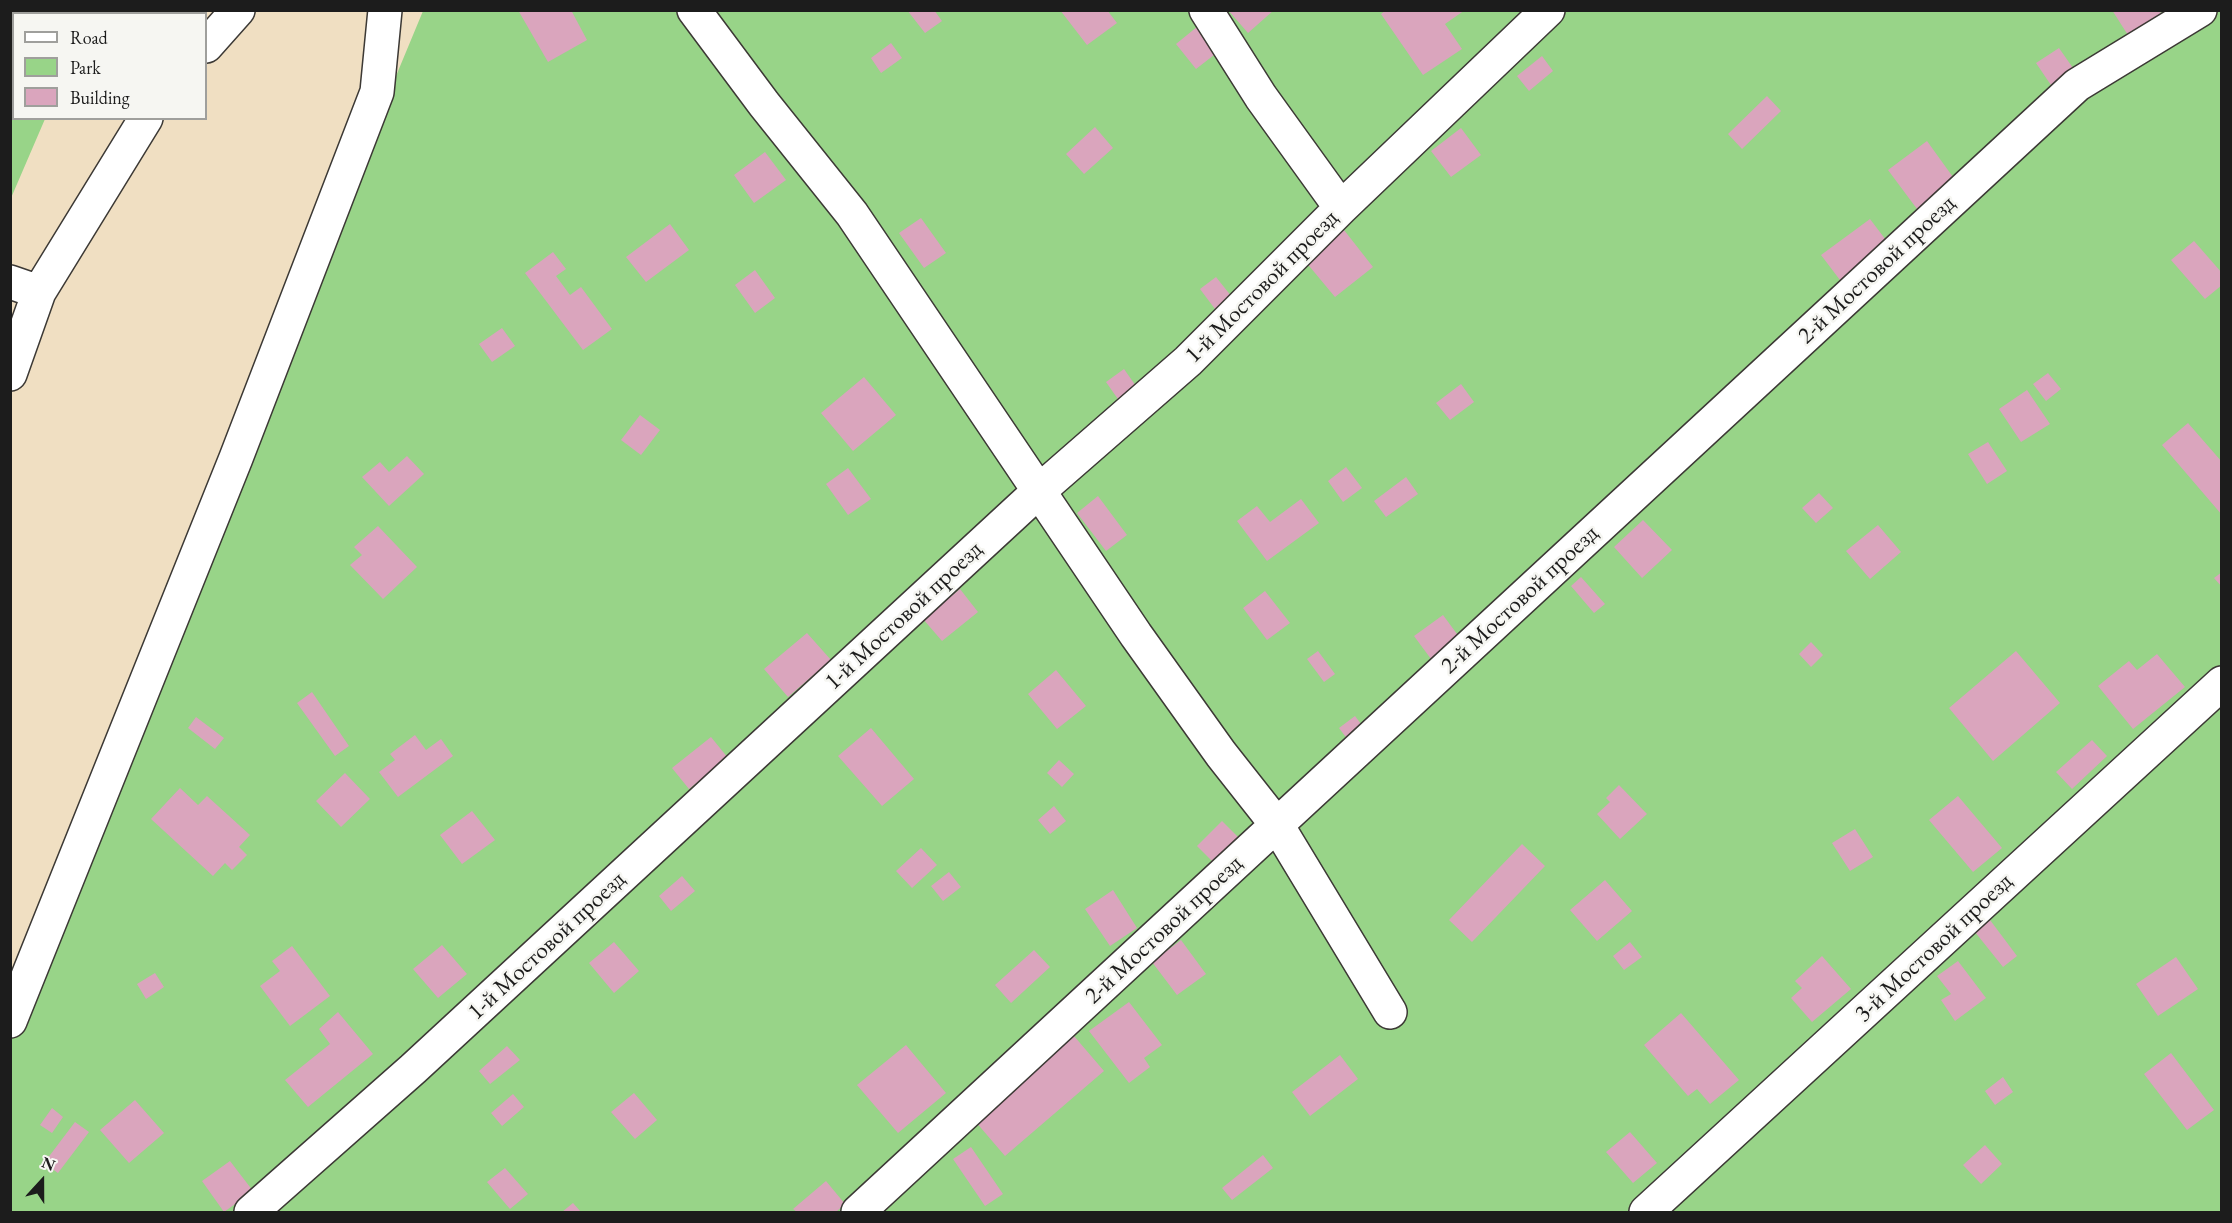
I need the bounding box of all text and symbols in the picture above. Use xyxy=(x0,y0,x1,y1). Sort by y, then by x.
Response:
legend xyxy=(12,12,207,120)
text: Road xyxy=(70,26,108,49)
text: Park xyxy=(70,56,101,79)
text: Building xyxy=(70,86,130,109)
street label: 2-й Мостовой проезд xyxy=(1792,190,1962,350)
street label: 1-й Мостовой проезд xyxy=(1179,204,1345,370)
street label: 2-й Мостовой проезд xyxy=(1435,520,1605,680)
street label: 1-й Мостовой проезд xyxy=(819,536,989,696)
street label: 2-й Мостовой проезд xyxy=(1079,850,1249,1010)
street label: 1-й Мостовой проезд xyxy=(462,866,632,1026)
street label: 3-й Мостовой проезд xyxy=(1849,868,2019,1028)
north arrow xyxy=(12,1151,72,1211)
text: N xyxy=(39,1152,58,1176)

